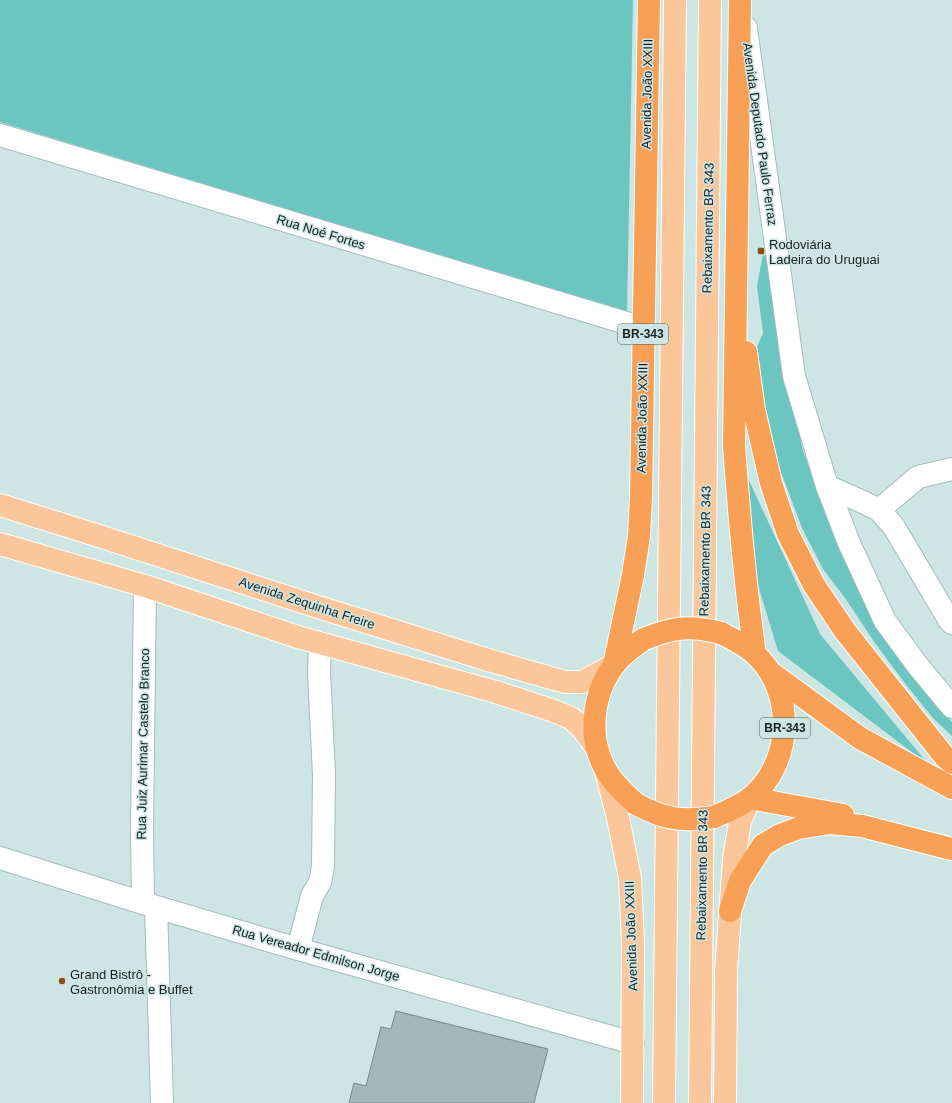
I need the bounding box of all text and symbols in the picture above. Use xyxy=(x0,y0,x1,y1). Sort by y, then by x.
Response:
street label: Avenida João XXIII xyxy=(639,39,655,149)
street label: Avenida Deputado Paulo Ferraz xyxy=(740,41,780,227)
street label: Rebaixamento BR 343 xyxy=(699,162,717,294)
street label: Rua Noé Fortes xyxy=(275,211,368,253)
place label: Rodoviária Ladeira do Uruguai xyxy=(769,237,880,267)
marker: Rodoviária Ladeira do Uruguai xyxy=(756,246,766,256)
road number: BR-343 xyxy=(618,324,668,344)
street label: Avenida João XXIII xyxy=(634,363,650,473)
street label: Rebaixamento BR 343 xyxy=(696,485,714,617)
street label: Avenida Zequinha Freire xyxy=(237,574,377,632)
street label: Rua Juiz Aurimar Castelo Branco xyxy=(134,648,152,840)
road number: BR-343 xyxy=(760,718,810,738)
street label: Rebaixamento BR 343 xyxy=(693,809,711,941)
street label: Avenida João XXIII xyxy=(622,881,640,991)
street label: Rua Vereador Edmilson Jorge xyxy=(231,922,401,984)
place label: Grand Bistrô - Gastronômia e Buffet xyxy=(70,967,193,997)
marker: Grand Bistrô - Gastronômia e Buffet xyxy=(57,976,67,986)

